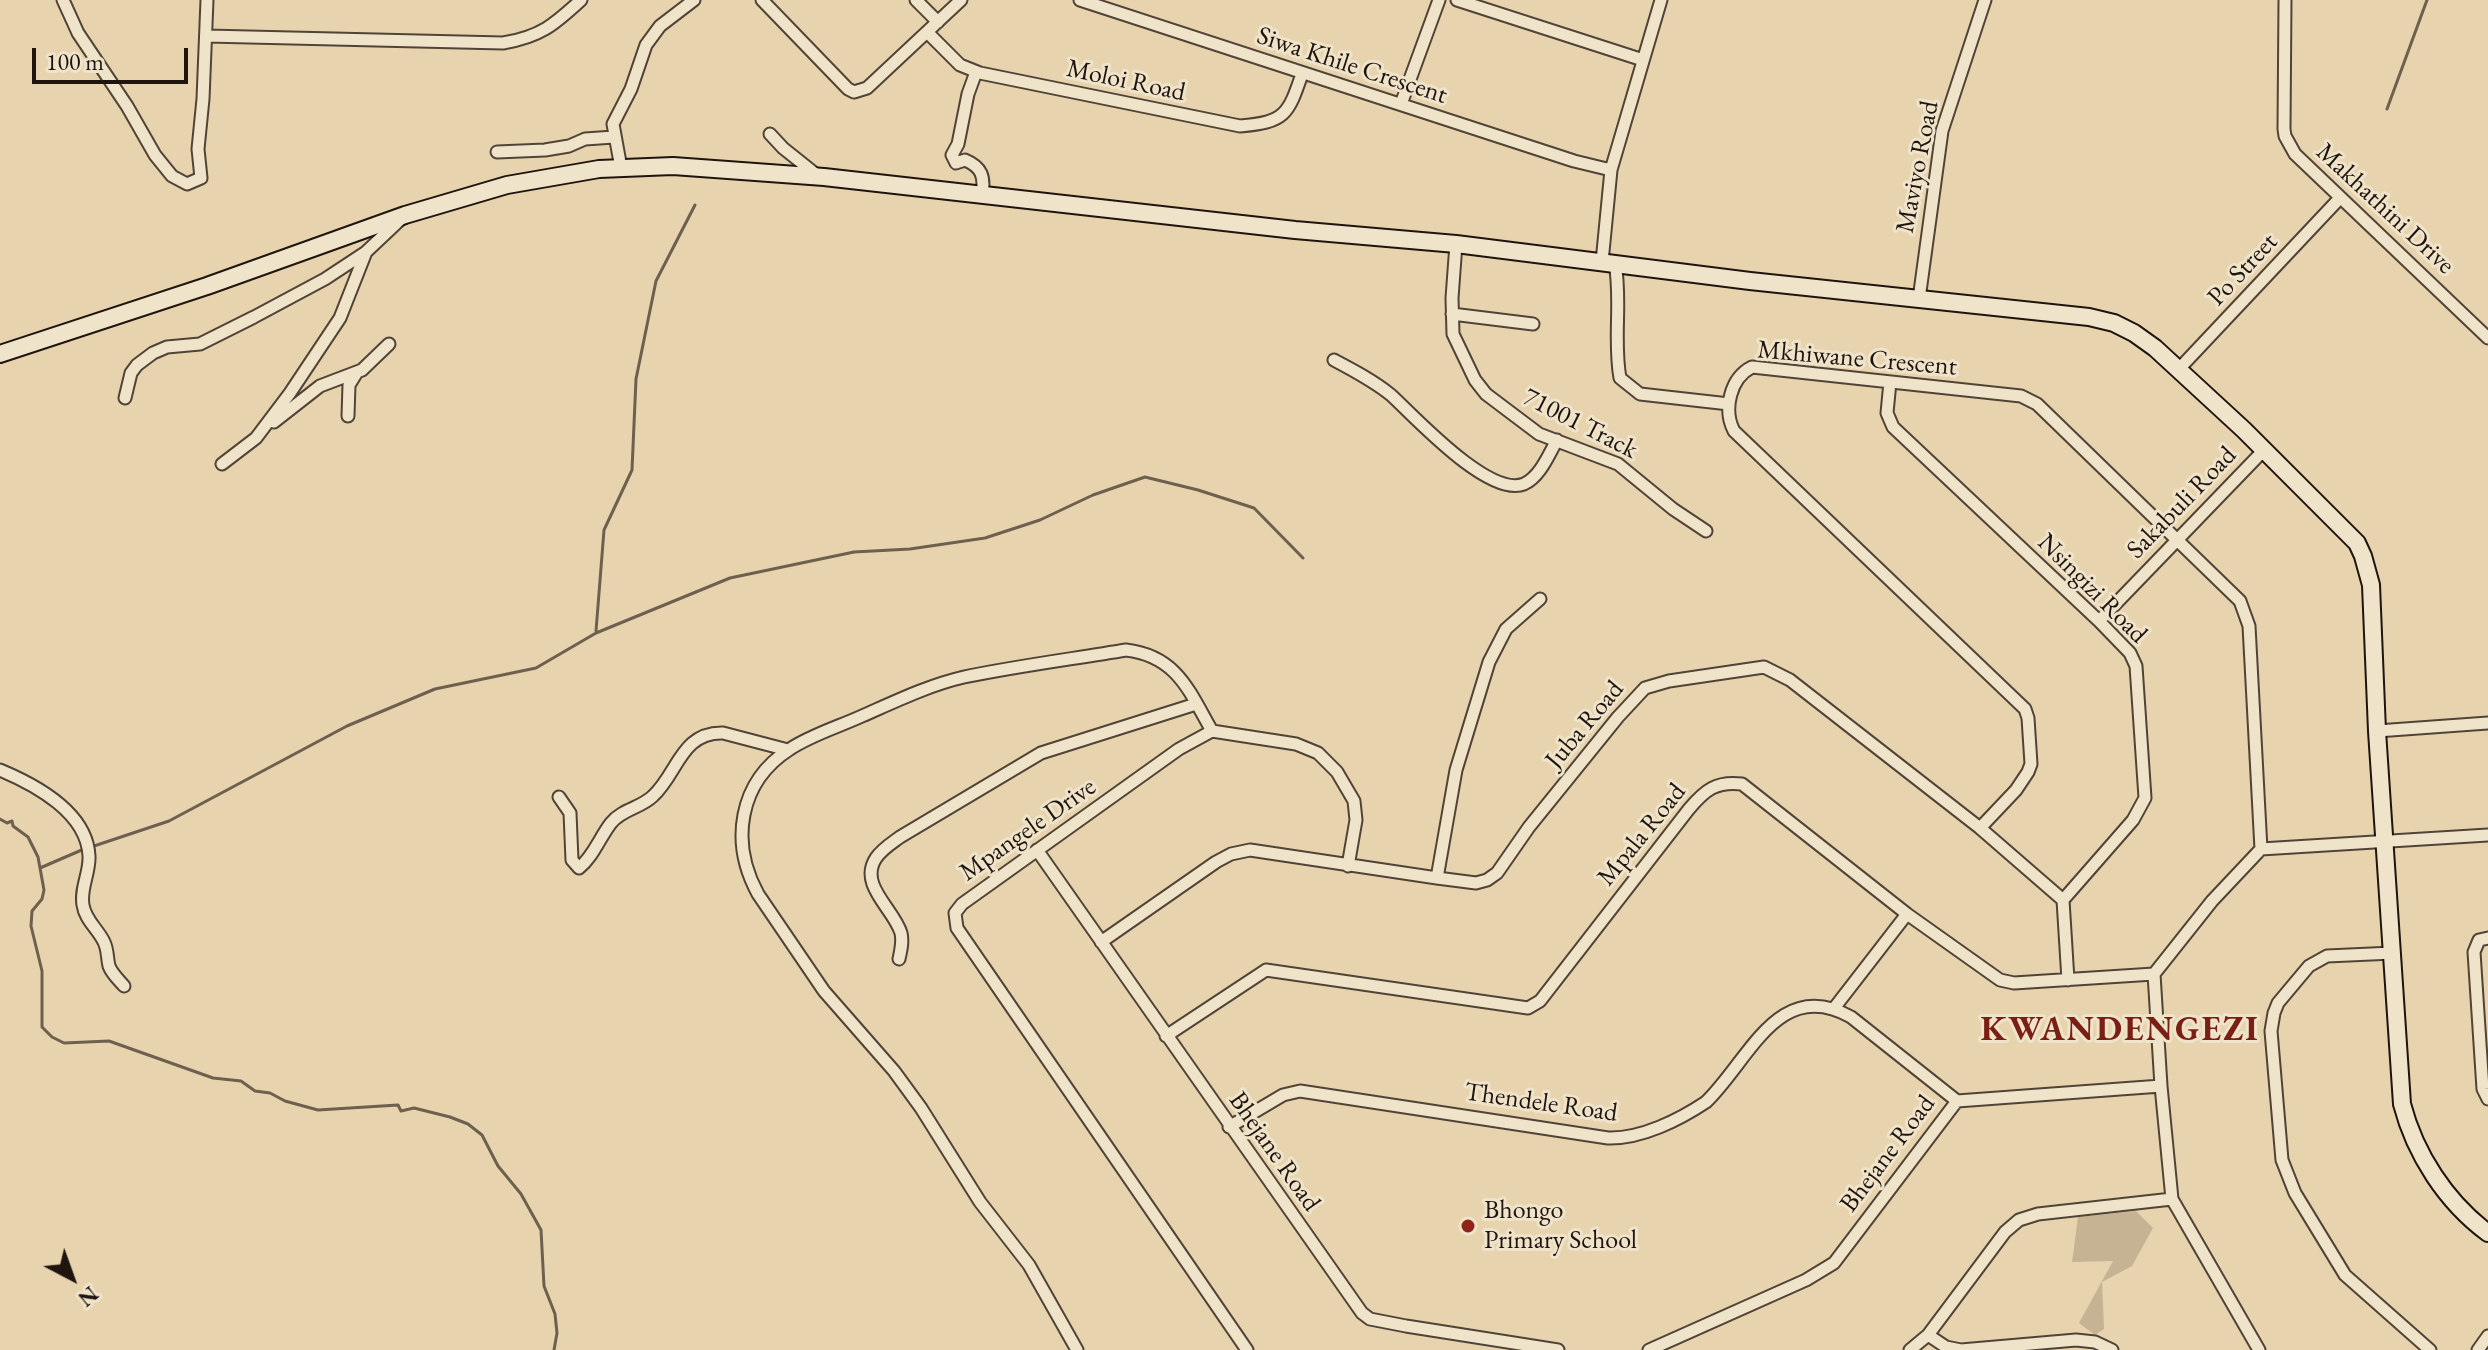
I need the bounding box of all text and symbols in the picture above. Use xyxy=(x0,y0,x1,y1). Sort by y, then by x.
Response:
street label: Siwa Khile Crescent xyxy=(1253,21,1451,111)
scale bar xyxy=(36,32,192,82)
text: 100 m xyxy=(46,46,104,77)
street label: Moloi Road xyxy=(1064,53,1188,109)
street label: Maviyo Road xyxy=(1890,98,1946,236)
street label: Makhathini Drive xyxy=(2309,137,2461,281)
street label: Po Street xyxy=(2201,227,2285,313)
street label: Mkhiwane Crescent xyxy=(1756,335,1958,383)
street label: 71001 Track xyxy=(1518,382,1642,466)
street label: Sakabuli Road xyxy=(2121,440,2243,566)
street label: Nsingizi Road xyxy=(2031,528,2153,650)
street label: Juba Road xyxy=(1539,675,1631,775)
street label: Mpangele Drive xyxy=(954,772,1102,888)
street label: Mpala Road xyxy=(1591,777,1693,893)
district label: KWANDENGEZI xyxy=(1980,1011,2260,1051)
street label: Thendele Road xyxy=(1463,1077,1619,1129)
street label: Bhejane Road xyxy=(1221,1086,1327,1218)
street label: Bhejane Road xyxy=(1834,1089,1942,1219)
place label: Bhongo Primary School xyxy=(1484,1195,1637,1256)
marker: Bhongo Primary School xyxy=(1459,1217,1477,1235)
north arrow xyxy=(32,1238,112,1318)
text: N xyxy=(72,1280,104,1313)

